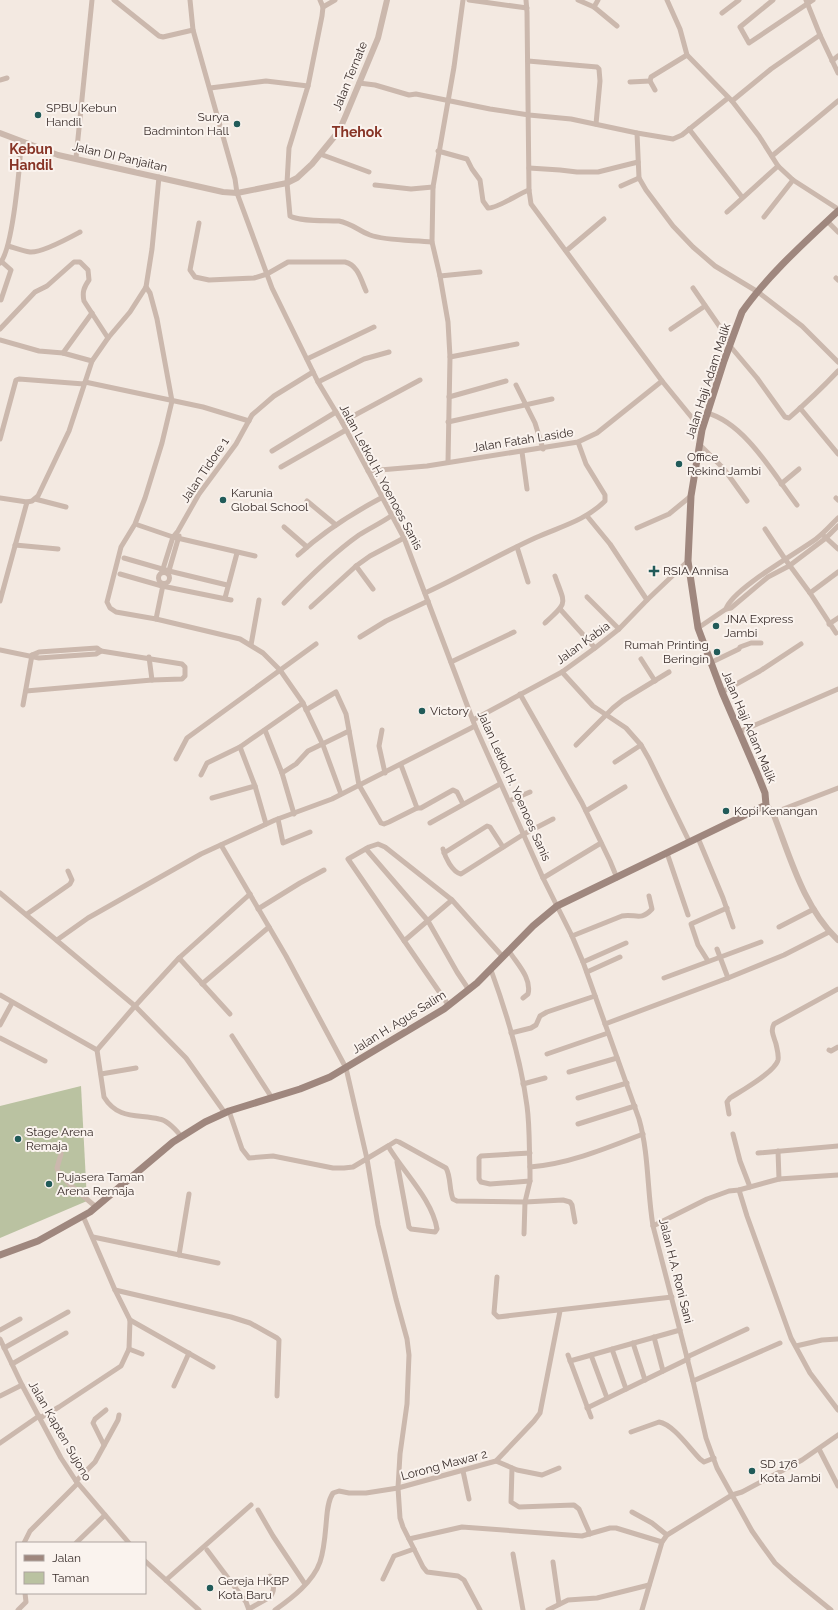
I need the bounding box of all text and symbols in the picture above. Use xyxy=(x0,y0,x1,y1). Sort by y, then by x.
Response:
street label: Jalan Ternate xyxy=(330,39,370,113)
place label: SPBU Kebun Handil xyxy=(46,101,117,129)
marker: SPBU Kebun Handil xyxy=(33,110,43,120)
place label: Surya Badminton Hall xyxy=(143,110,230,138)
marker: Surya Badminton Hall xyxy=(232,119,242,129)
district label: Thehok xyxy=(332,124,382,140)
street label: Jalan DI Panjaitan xyxy=(71,139,169,175)
district label: Kebun Handil xyxy=(9,141,53,173)
street label: Jalan Haji Adam Malik xyxy=(683,321,734,441)
street label: Jalan Letkol H. Yoenoes Sanis xyxy=(337,402,426,552)
street label: Jalan Fatah Laside xyxy=(472,425,574,455)
street label: Jalan Tidore 1 xyxy=(178,435,232,505)
place label: Office Rekind Jambi xyxy=(687,450,761,478)
marker: Office Rekind Jambi xyxy=(674,459,684,469)
place label: Karunia Global School xyxy=(231,486,309,514)
marker: Karunia Global School xyxy=(218,495,228,505)
place label: RSIA Annisa xyxy=(663,564,729,578)
marker: RSIA Annisa xyxy=(648,565,660,577)
place label: JNA Express Jambi xyxy=(724,612,793,640)
street label: Jalan Kabia xyxy=(553,619,613,667)
marker: JNA Express Jambi xyxy=(711,621,721,631)
place label: Rumah Printing Beringin xyxy=(624,638,709,666)
marker: Rumah Printing Beringin xyxy=(712,647,722,657)
street label: Jalan Haji Adam Malik xyxy=(719,669,779,786)
place label: Victory xyxy=(430,704,470,718)
marker: Victory xyxy=(417,706,427,716)
street label: Jalan Letkol H. Yoenoes Sanis xyxy=(474,709,554,863)
place label: Kopi Kenangan xyxy=(734,804,817,818)
marker: Kopi Kenangan xyxy=(721,806,731,816)
street label: Jalan H. Agus Salim xyxy=(350,987,448,1057)
place label: Stage Arena Remaja xyxy=(26,1125,94,1153)
marker: Stage Arena Remaja xyxy=(13,1134,23,1144)
place label: Pujasera Taman Arena Remaja xyxy=(57,1170,144,1198)
marker: Pujasera Taman Arena Remaja xyxy=(44,1179,54,1189)
street label: Jalan H.A. Roni Sani xyxy=(656,1217,696,1325)
street label: Jalan Kapten Sujono xyxy=(26,1379,94,1483)
street label: Lorong Mawar 2 xyxy=(399,1447,489,1483)
place label: SD 176 Kota Jambi xyxy=(760,1457,821,1485)
marker: SD 176 Kota Jambi xyxy=(747,1466,757,1476)
legend xyxy=(16,1542,146,1594)
text: Jalan xyxy=(52,1551,81,1565)
text: Taman xyxy=(52,1571,89,1585)
place label: Gereja HKBP Kota Baru xyxy=(218,1574,290,1602)
marker: Gereja HKBP Kota Baru xyxy=(205,1583,215,1593)

